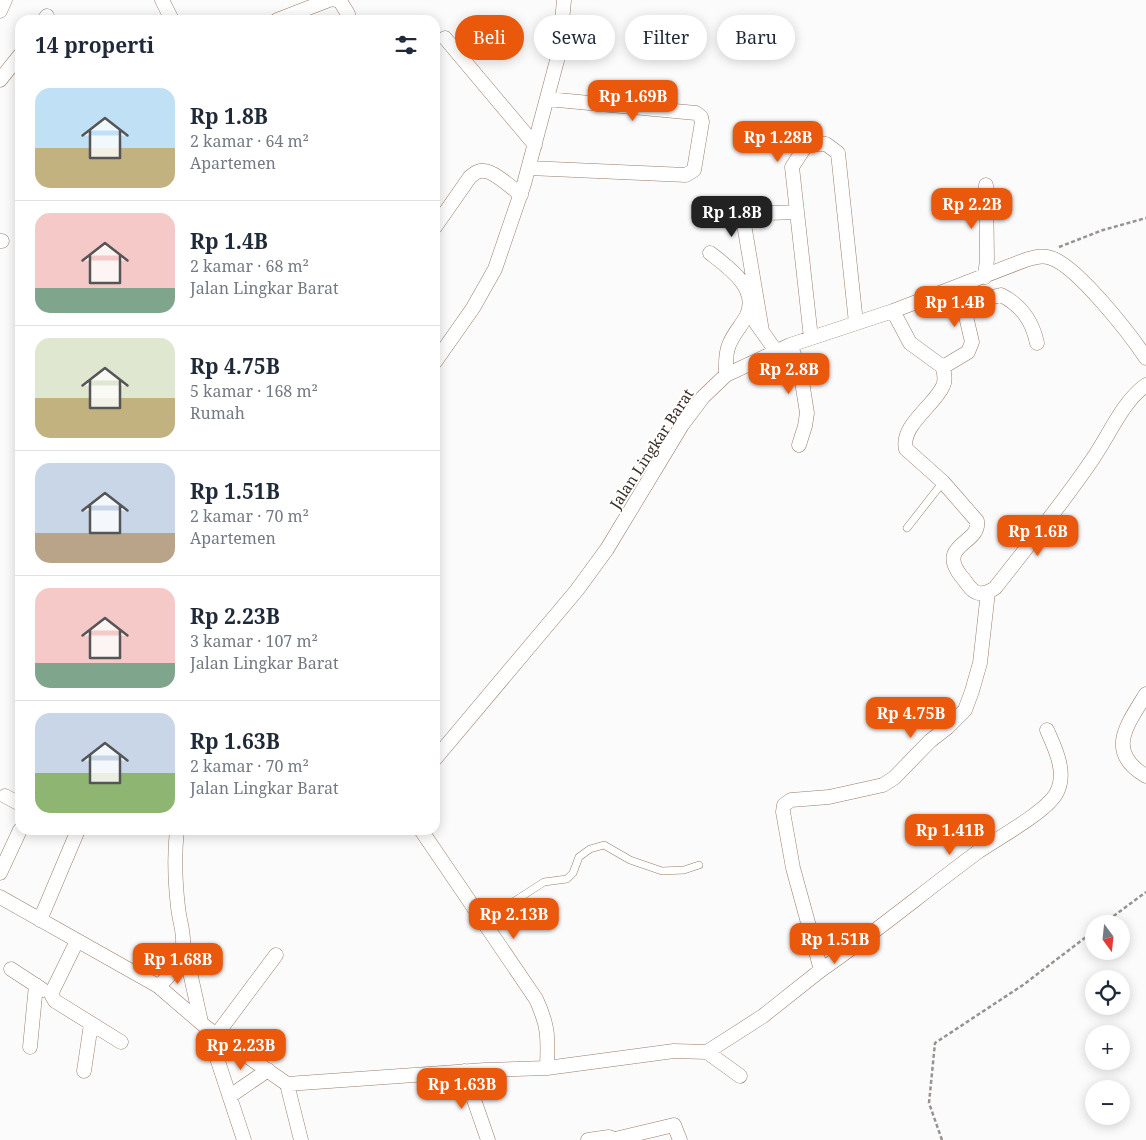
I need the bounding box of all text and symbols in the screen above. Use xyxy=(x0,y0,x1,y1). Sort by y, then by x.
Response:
chip: Beli xyxy=(455,15,524,60)
chip: Sewa xyxy=(534,15,615,60)
chip: Filter xyxy=(625,15,707,60)
chip: Baru xyxy=(717,15,795,60)
text: 14 properti xyxy=(35,31,154,59)
icon: filters xyxy=(392,31,420,59)
pin: Rp 1.69B xyxy=(581,80,685,122)
text: Rp 1.69B xyxy=(599,85,667,107)
text: Rp 1.8B xyxy=(190,102,268,130)
icon: home xyxy=(75,108,135,168)
pin: Rp 1.28B xyxy=(726,120,830,163)
text: Rp 1.28B xyxy=(744,126,812,148)
text: 2 kamar · 64 m² xyxy=(190,130,309,152)
text: Apartemen xyxy=(190,152,276,174)
pin: Rp 2.2B xyxy=(926,188,1018,230)
text: Rp 2.2B xyxy=(942,193,1002,215)
pin: Rp 1.8B xyxy=(686,196,778,238)
text: Rp 1.8B xyxy=(702,201,762,223)
text: Rp 1.4B xyxy=(190,227,268,255)
icon: home xyxy=(75,233,135,293)
text: 2 kamar · 68 m² xyxy=(190,255,309,277)
text: Jalan Lingkar Barat xyxy=(190,277,339,299)
pin: Rp 1.4B xyxy=(909,286,1001,328)
text: Rp 1.4B xyxy=(925,291,985,313)
text: Rp 4.75B xyxy=(190,352,280,380)
pin: Rp 2.8B xyxy=(743,352,835,395)
icon: home xyxy=(75,358,135,418)
text: Rp 2.8B xyxy=(759,358,819,380)
text: 5 kamar · 168 m² xyxy=(190,380,318,402)
street label: Jalan Lingkar Barat xyxy=(604,385,697,513)
text: Rumah xyxy=(190,402,245,424)
text: Rp 1.51B xyxy=(190,477,280,505)
icon: home xyxy=(75,483,135,543)
text: 2 kamar · 70 m² xyxy=(190,505,309,527)
pin: Rp 1.6B xyxy=(992,514,1084,557)
text: Rp 1.6B xyxy=(1008,520,1068,542)
text: Apartemen xyxy=(190,527,276,549)
text: Rp 2.23B xyxy=(190,602,280,630)
icon: home xyxy=(75,608,135,668)
text: 3 kamar · 107 m² xyxy=(190,630,318,652)
text: Jalan Lingkar Barat xyxy=(190,652,339,674)
pin: Rp 4.75B xyxy=(859,696,963,739)
text: Rp 4.75B xyxy=(877,702,945,724)
text: Rp 1.63B xyxy=(190,727,280,755)
icon: home xyxy=(75,733,135,793)
text: 2 kamar · 70 m² xyxy=(190,755,309,777)
text: Jalan Lingkar Barat xyxy=(190,777,339,799)
pin: Rp 1.41B xyxy=(898,814,1002,856)
text: Rp 1.41B xyxy=(916,819,984,841)
pin: Rp 2.13B xyxy=(462,898,566,940)
text: Rp 2.13B xyxy=(480,903,548,925)
north arrow xyxy=(1085,915,1130,960)
map controls xyxy=(1085,915,1130,1125)
pin: Rp 1.51B xyxy=(783,922,887,965)
text: Rp 1.51B xyxy=(801,928,869,950)
pin: Rp 1.68B xyxy=(126,942,230,985)
text: Rp 1.68B xyxy=(144,948,212,970)
button: locate xyxy=(1085,970,1130,1015)
button: + xyxy=(1085,1025,1130,1070)
pin: Rp 2.23B xyxy=(189,1028,293,1071)
text: Rp 2.23B xyxy=(207,1034,275,1056)
pin: Rp 1.63B xyxy=(410,1068,514,1110)
text: Rp 1.63B xyxy=(428,1073,496,1095)
button: − xyxy=(1085,1080,1130,1125)

